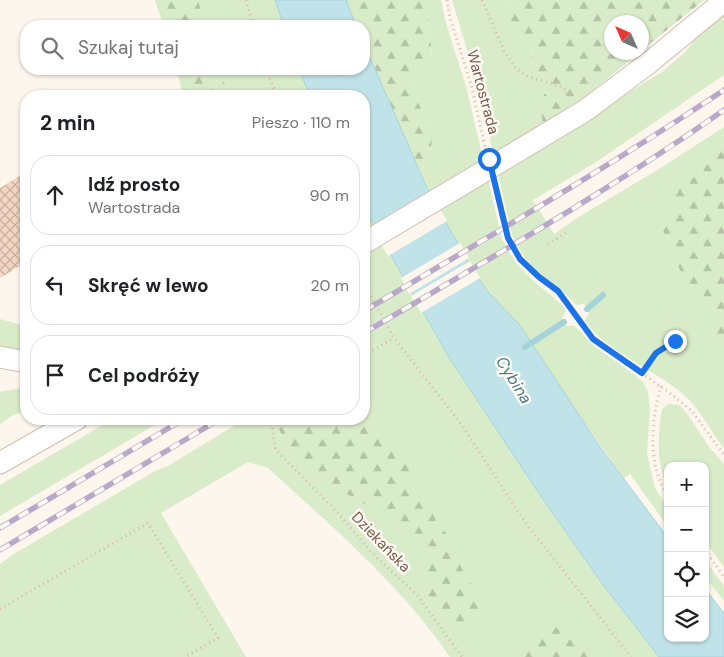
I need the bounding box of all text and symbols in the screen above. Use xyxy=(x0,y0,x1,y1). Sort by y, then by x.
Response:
north arrow xyxy=(604,15,649,60)
search box xyxy=(20,20,370,75)
icon: search xyxy=(38,34,66,62)
text: Szukaj tutaj xyxy=(78,35,179,60)
street label: Wartostrada xyxy=(462,48,504,136)
text: 2 min xyxy=(40,109,96,137)
text: Pieszo · 110 m xyxy=(252,112,350,133)
route start xyxy=(478,148,501,171)
text: Idź prosto xyxy=(88,172,180,197)
icon: ahead xyxy=(41,181,69,209)
text: 90 m xyxy=(309,185,349,206)
text: Wartostrada xyxy=(88,197,180,218)
icon: left xyxy=(41,271,69,299)
text: Skręć w lewo xyxy=(88,273,209,298)
text: 20 m xyxy=(310,275,349,296)
route end xyxy=(664,330,687,353)
water label: Cybina xyxy=(491,352,537,408)
icon: arrive xyxy=(41,361,69,389)
text: Cel podróży xyxy=(88,363,199,388)
map controls xyxy=(664,462,709,642)
button: + xyxy=(664,462,709,507)
street label: Dziekańska xyxy=(347,507,415,577)
button: − xyxy=(664,507,709,552)
button: locate xyxy=(664,552,709,597)
button: layers xyxy=(664,597,709,642)

